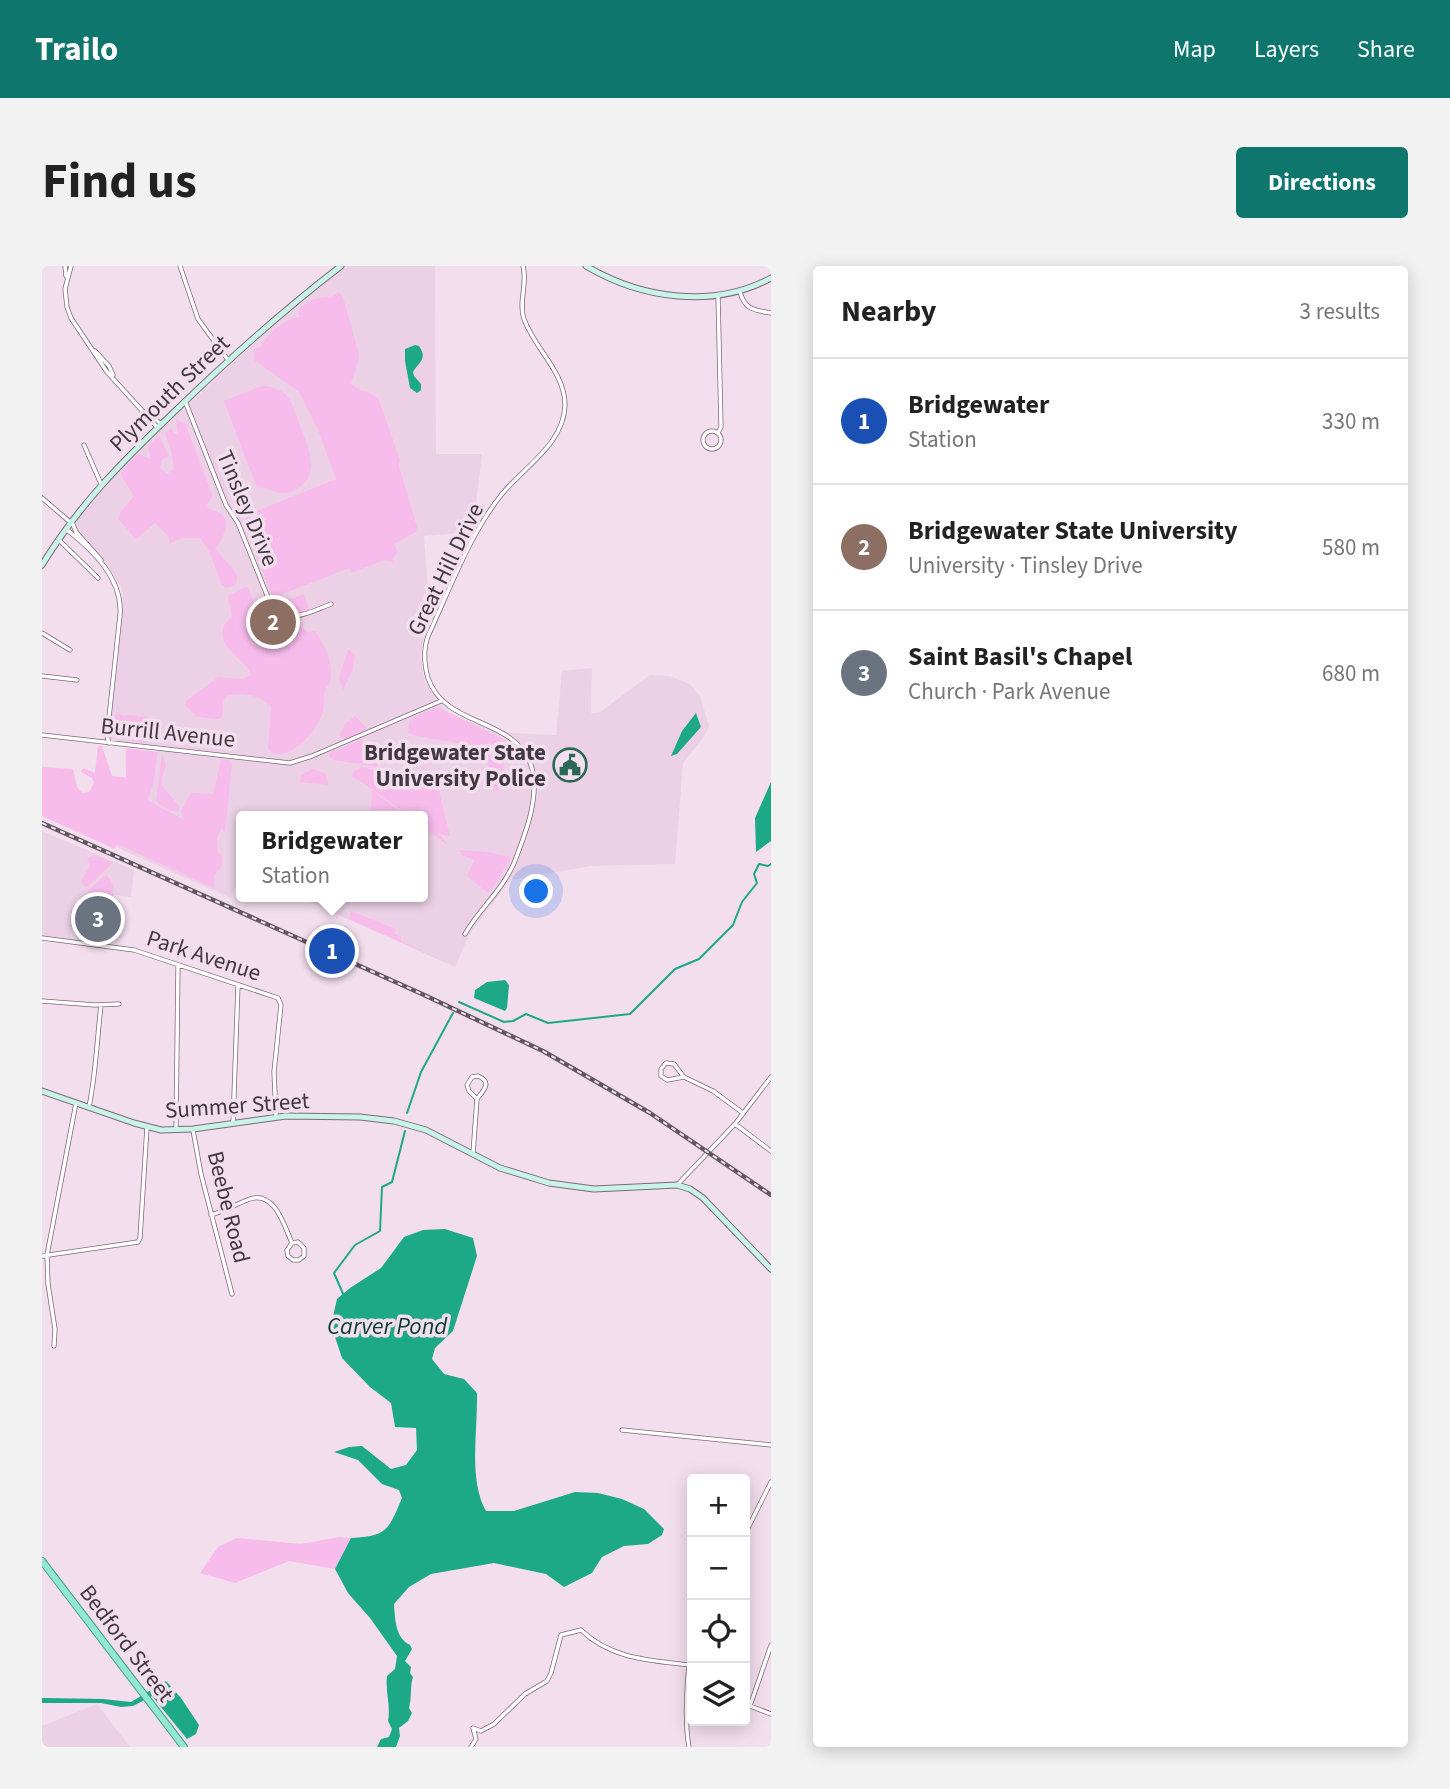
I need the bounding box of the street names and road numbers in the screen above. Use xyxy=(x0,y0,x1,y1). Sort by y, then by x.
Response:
street label: Plymouth Street xyxy=(102,327,237,459)
street label: Tinsley Drive xyxy=(208,445,287,571)
street label: Great Hill Drive xyxy=(399,497,492,641)
street label: Burrill Avenue xyxy=(99,709,237,756)
street label: Park Avenue xyxy=(142,921,265,989)
street label: Summer Street xyxy=(164,1084,311,1127)
street label: Beebe Road xyxy=(199,1148,258,1267)
street label: Bedford Street xyxy=(71,1578,182,1709)

